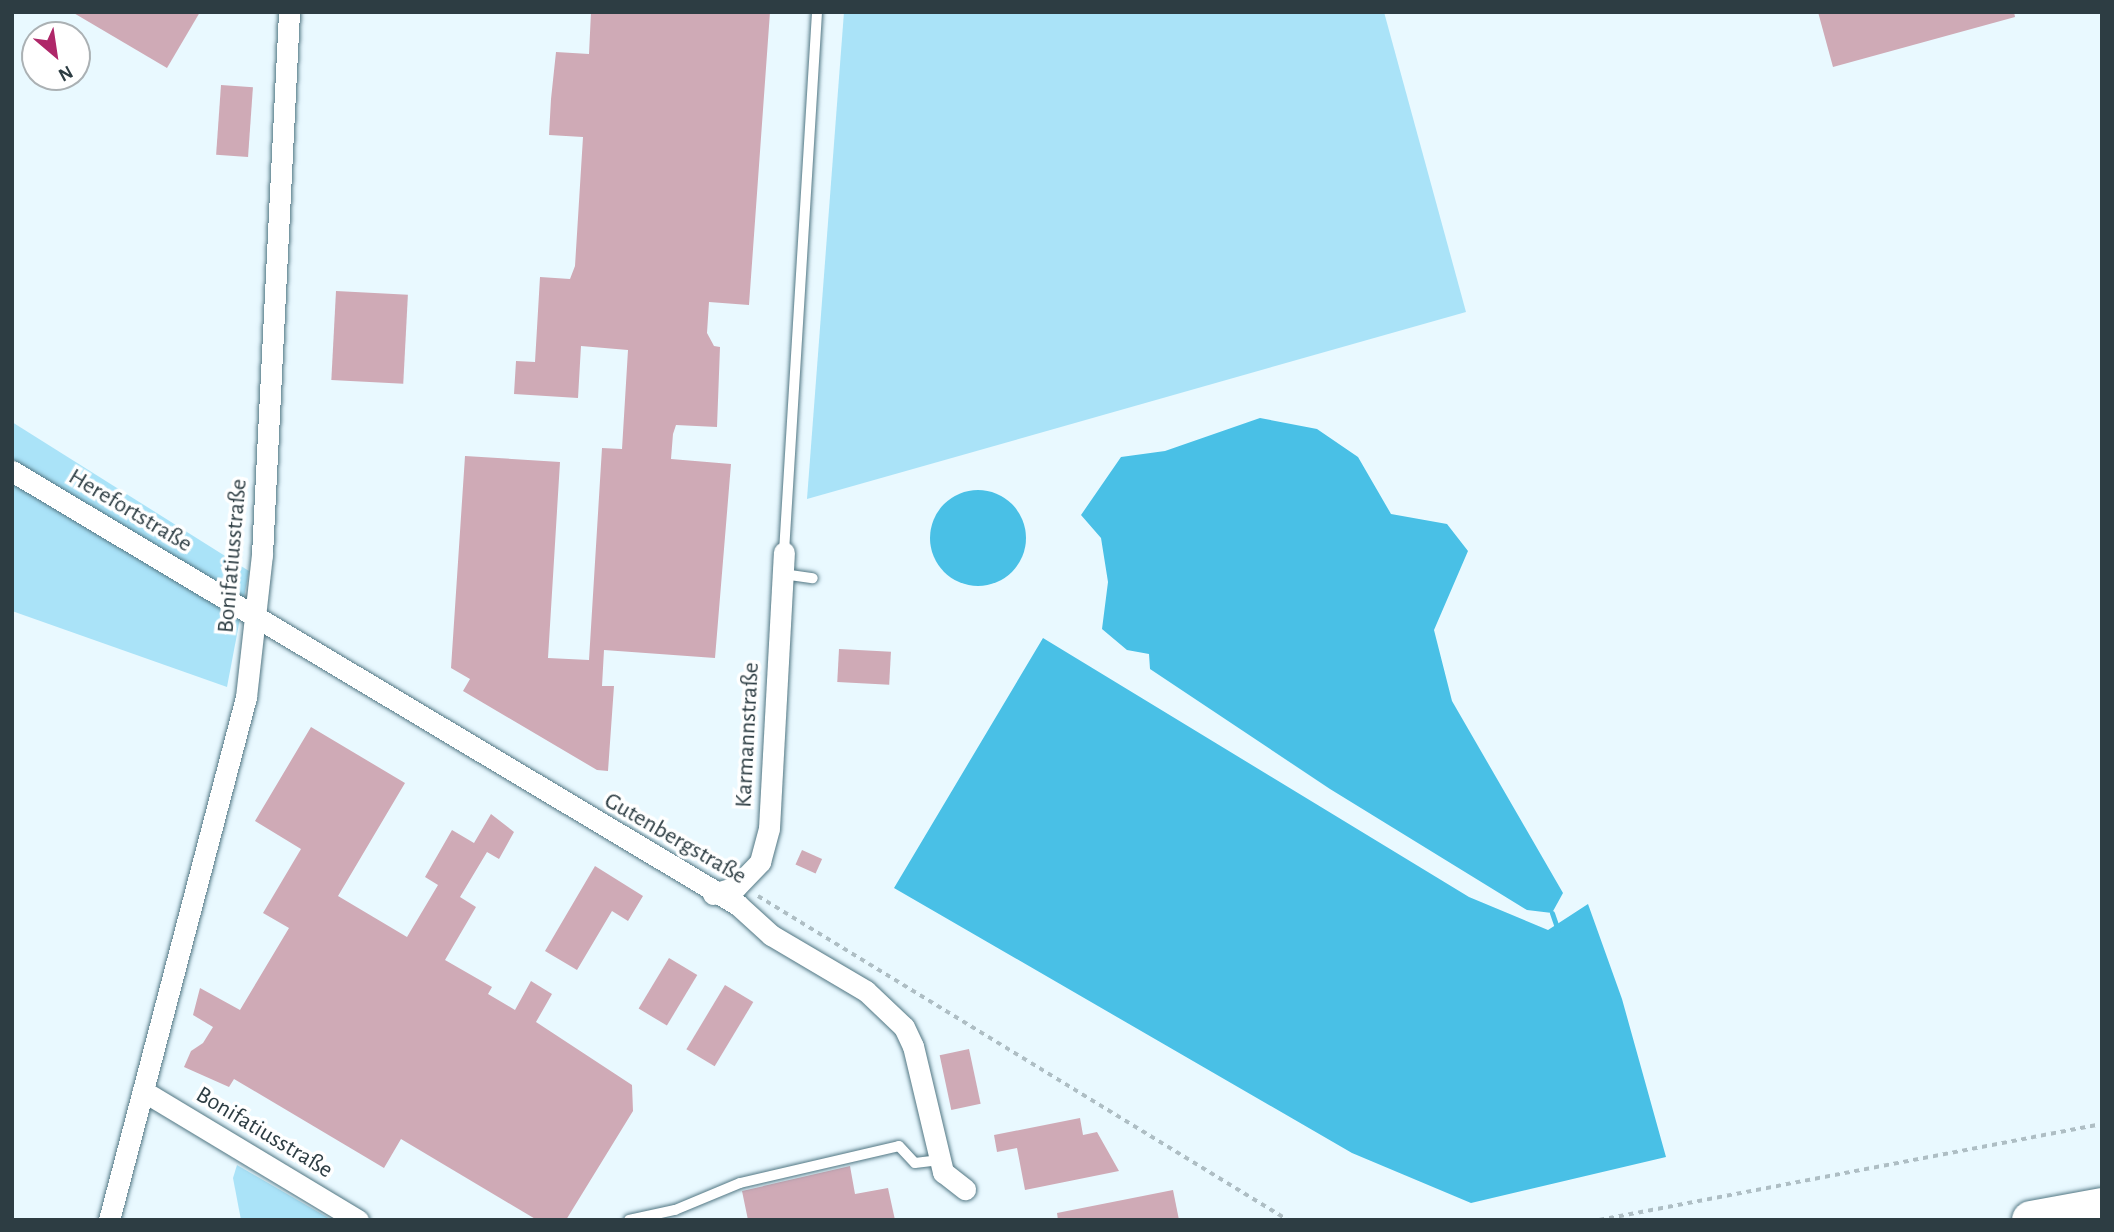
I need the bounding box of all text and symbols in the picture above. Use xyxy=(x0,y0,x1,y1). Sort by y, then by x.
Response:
north arrow xyxy=(21,21,91,91)
text: N xyxy=(55,62,76,85)
street label: Herefortstraße xyxy=(63,463,197,559)
street label: Bonifatiusstraße xyxy=(212,478,254,634)
street label: Karmannstraße xyxy=(730,662,766,808)
street label: Gutenbergstraße xyxy=(599,787,751,891)
street label: Bonifatiusstraße xyxy=(190,1081,338,1185)

